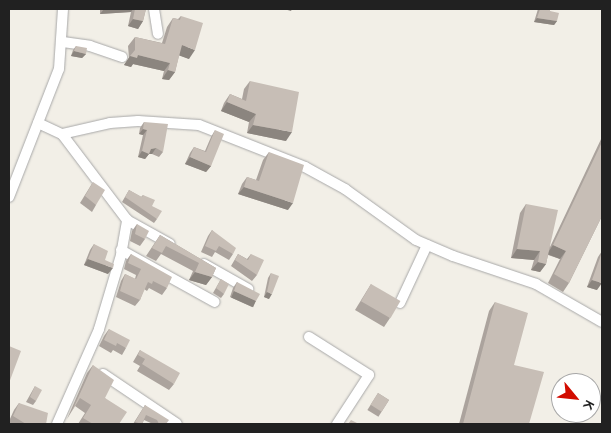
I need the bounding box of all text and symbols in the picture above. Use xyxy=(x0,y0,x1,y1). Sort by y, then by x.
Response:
north arrow xyxy=(551,373,601,423)
text: K xyxy=(579,397,598,413)

